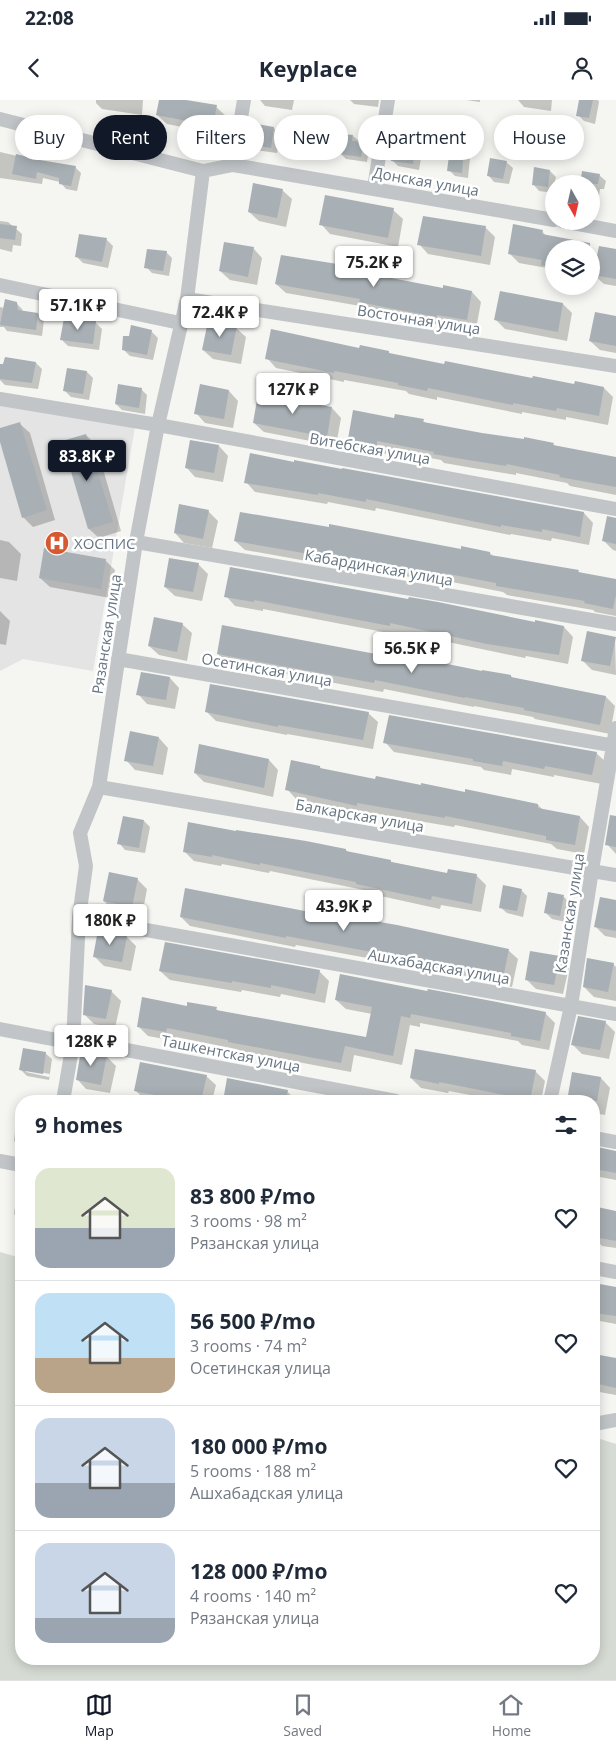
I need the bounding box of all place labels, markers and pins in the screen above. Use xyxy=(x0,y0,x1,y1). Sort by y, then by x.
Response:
pin: 75.2K ₽ xyxy=(328,246,420,288)
pin: 57.1K ₽ xyxy=(32,288,124,331)
pin: 72.4K ₽ xyxy=(174,296,266,338)
pin: 127K ₽ xyxy=(252,372,334,415)
pin: 83.8K ₽ xyxy=(41,440,133,482)
hospital icon: ХОСПИС xyxy=(44,530,70,556)
place label: ХОСПИС xyxy=(74,533,136,553)
pin: 56.5K ₽ xyxy=(366,632,458,674)
pin: 43.9K ₽ xyxy=(298,890,390,932)
pin: 180K ₽ xyxy=(69,904,151,946)
pin: 128K ₽ xyxy=(50,1024,132,1067)

